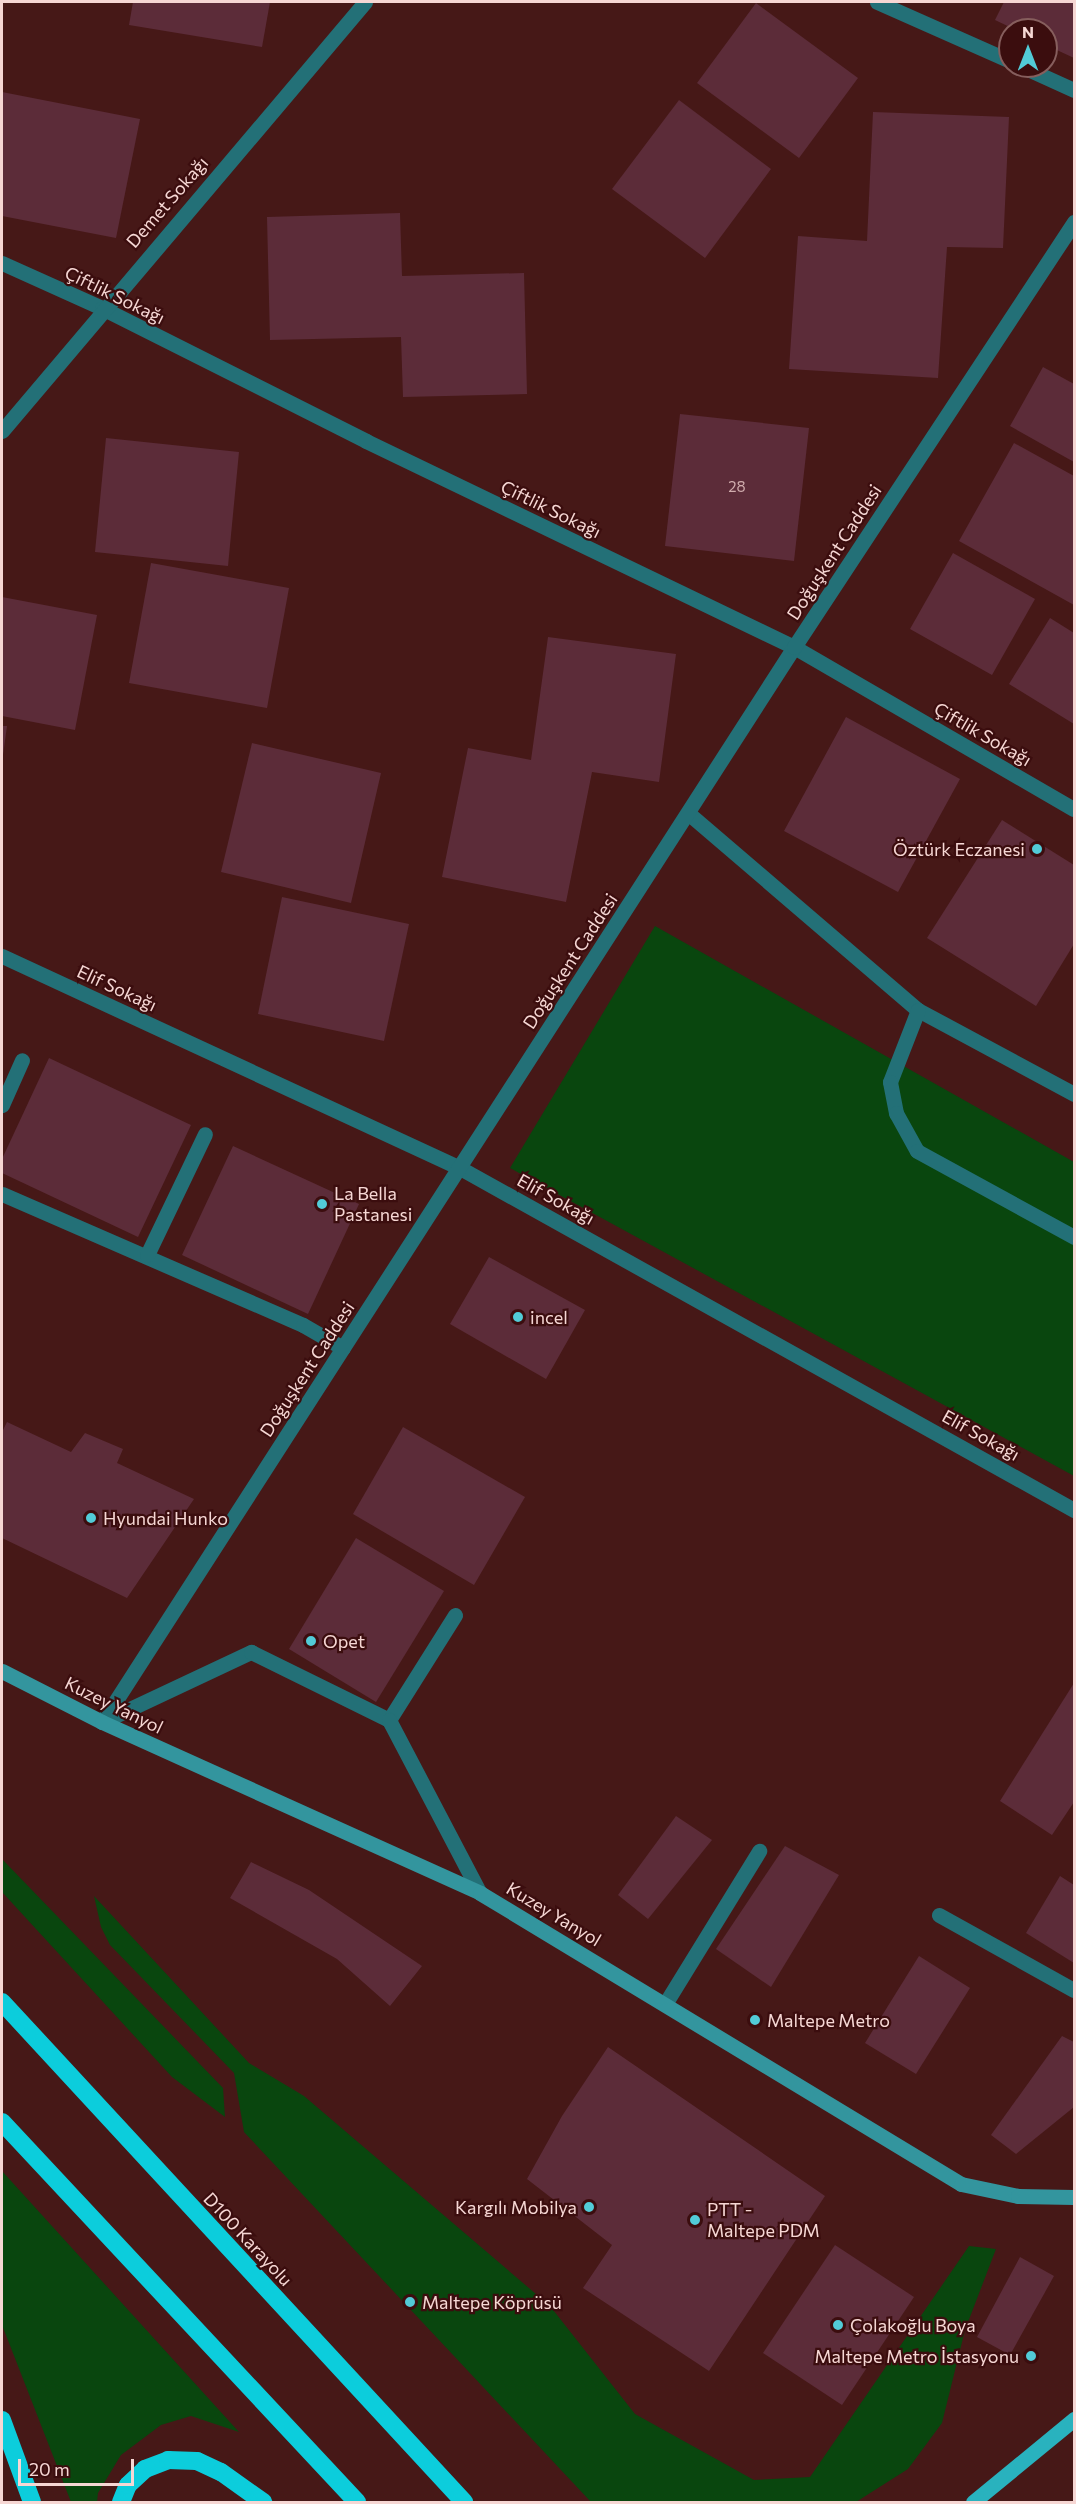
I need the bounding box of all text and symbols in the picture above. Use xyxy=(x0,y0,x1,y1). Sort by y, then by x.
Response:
north arrow xyxy=(998,18,1058,78)
text: N xyxy=(1022,22,1034,41)
street label: Demet Sokağı xyxy=(122,152,212,252)
street label: Çiftlik Sokağı xyxy=(61,261,169,329)
street label: Çiftlik Sokağı xyxy=(497,475,605,543)
house number: 28 xyxy=(728,478,746,496)
street label: Doğuşkent Caddesi xyxy=(782,480,886,624)
street label: Çiftlik Sokağı xyxy=(931,697,1035,771)
place label: Öztürk Eczanesi xyxy=(893,838,1025,860)
marker: Öztürk Eczanesi xyxy=(1030,842,1044,856)
street label: Doğuşkent Caddesi xyxy=(518,889,622,1033)
street label: Elif Sokağı xyxy=(74,960,160,1016)
street label: Elif Sokağı xyxy=(513,1169,599,1229)
place label: La Bella Pastanesi xyxy=(334,1183,412,1226)
marker: La Bella Pastanesi xyxy=(315,1197,329,1211)
street label: Doğuşkent Caddesi xyxy=(255,1297,359,1441)
place label: incel xyxy=(530,1306,568,1328)
marker: incel xyxy=(511,1310,525,1324)
street label: Elif Sokağı xyxy=(938,1405,1024,1465)
place label: Hyundai Hunko xyxy=(103,1507,228,1529)
marker: Hyundai Hunko xyxy=(84,1511,98,1525)
place label: Opet xyxy=(323,1630,365,1652)
marker: Opet xyxy=(304,1634,318,1648)
street label: Kuzey Yanyol xyxy=(61,1672,167,1738)
street label: Kuzey Yanyol xyxy=(503,1877,605,1951)
place label: Maltepe Metro xyxy=(767,2009,890,2031)
marker: Maltepe Metro xyxy=(748,2013,762,2027)
street label: D100 Karayolu xyxy=(199,2188,297,2290)
place label: Kargılı Mobilya xyxy=(455,2196,577,2218)
place label: PTT - Maltepe PDM xyxy=(707,2199,820,2242)
marker: Kargılı Mobilya xyxy=(582,2200,596,2214)
marker: PTT - Maltepe PDM xyxy=(688,2213,702,2227)
place label: Maltepe Köprüsü xyxy=(422,2291,562,2313)
marker: Maltepe Köprüsü xyxy=(403,2295,417,2309)
place label: Çolakoğlu Boya xyxy=(850,2314,976,2336)
marker: Çolakoğlu Boya xyxy=(831,2318,845,2332)
place label: Maltepe Metro İstasyonu xyxy=(815,2345,1019,2367)
marker: Maltepe Metro İstasyonu xyxy=(1024,2349,1038,2363)
scale bar xyxy=(21,2447,136,2485)
text: 20 m xyxy=(29,2458,70,2480)

